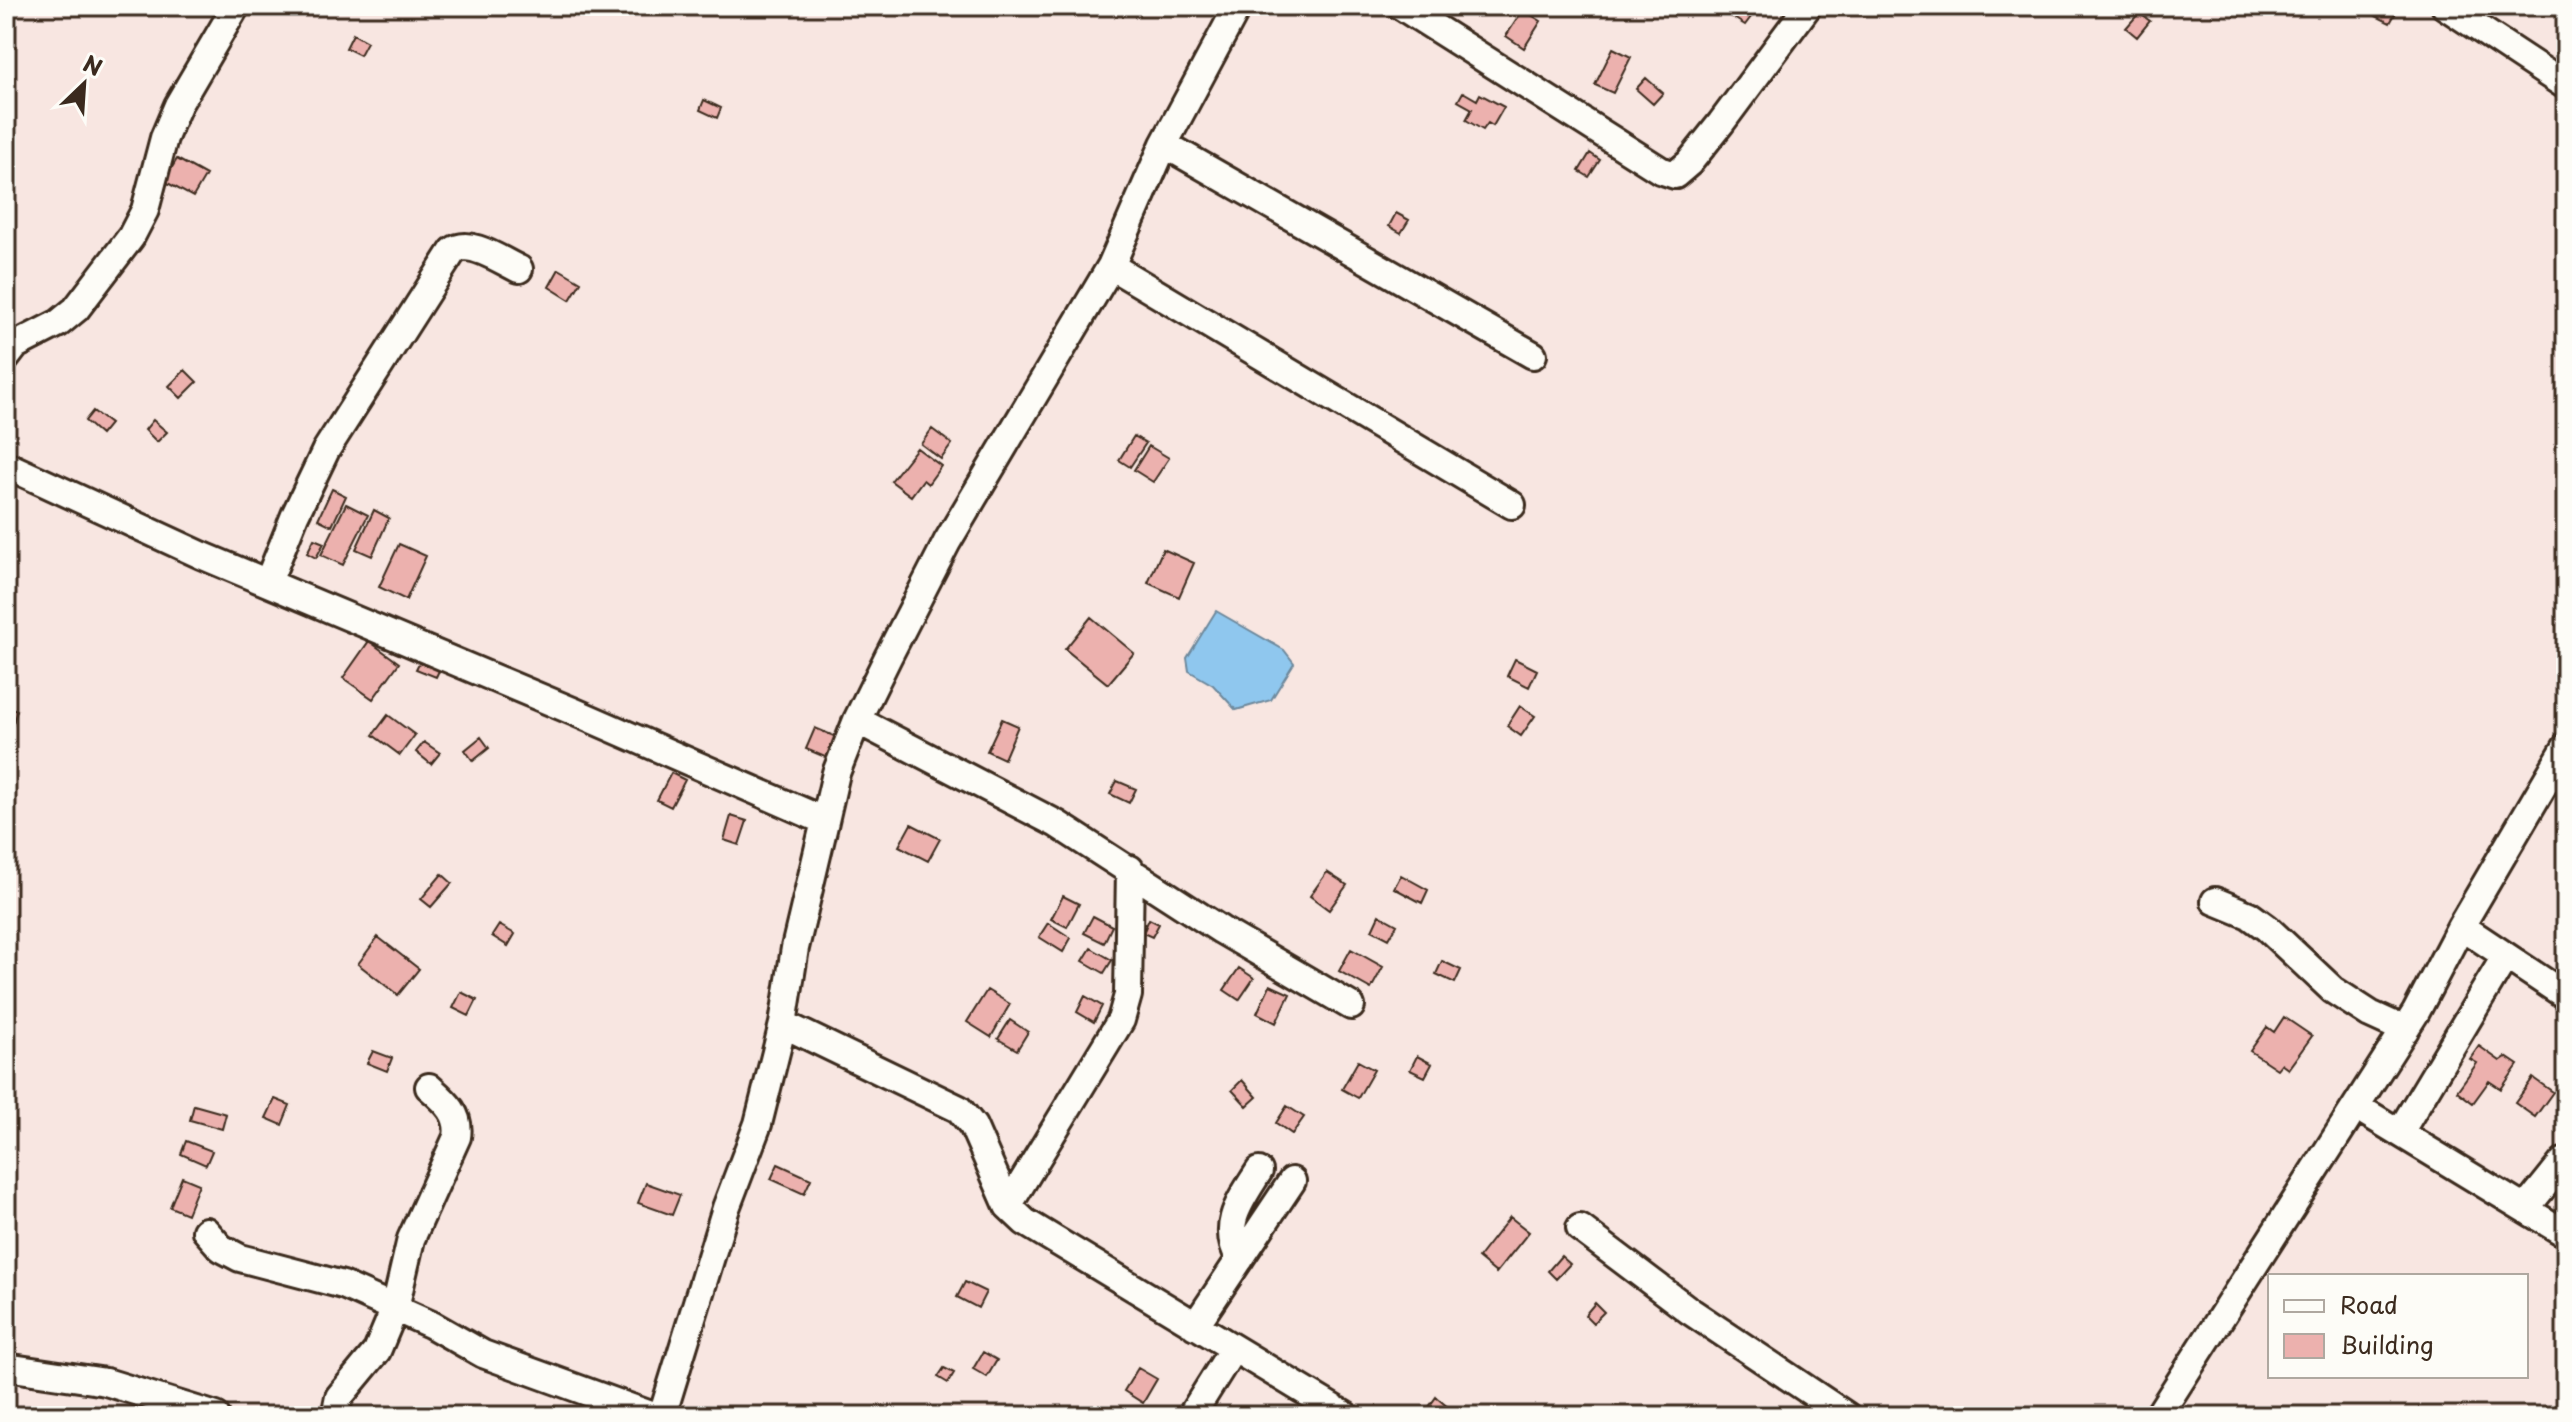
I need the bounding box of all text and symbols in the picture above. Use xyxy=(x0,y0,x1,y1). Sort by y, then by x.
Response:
north arrow xyxy=(44,44,124,124)
text: N xyxy=(78,46,108,83)
legend xyxy=(2268,1274,2528,1378)
text: Road xyxy=(2340,1286,2398,1322)
text: Building xyxy=(2340,1326,2434,1362)

